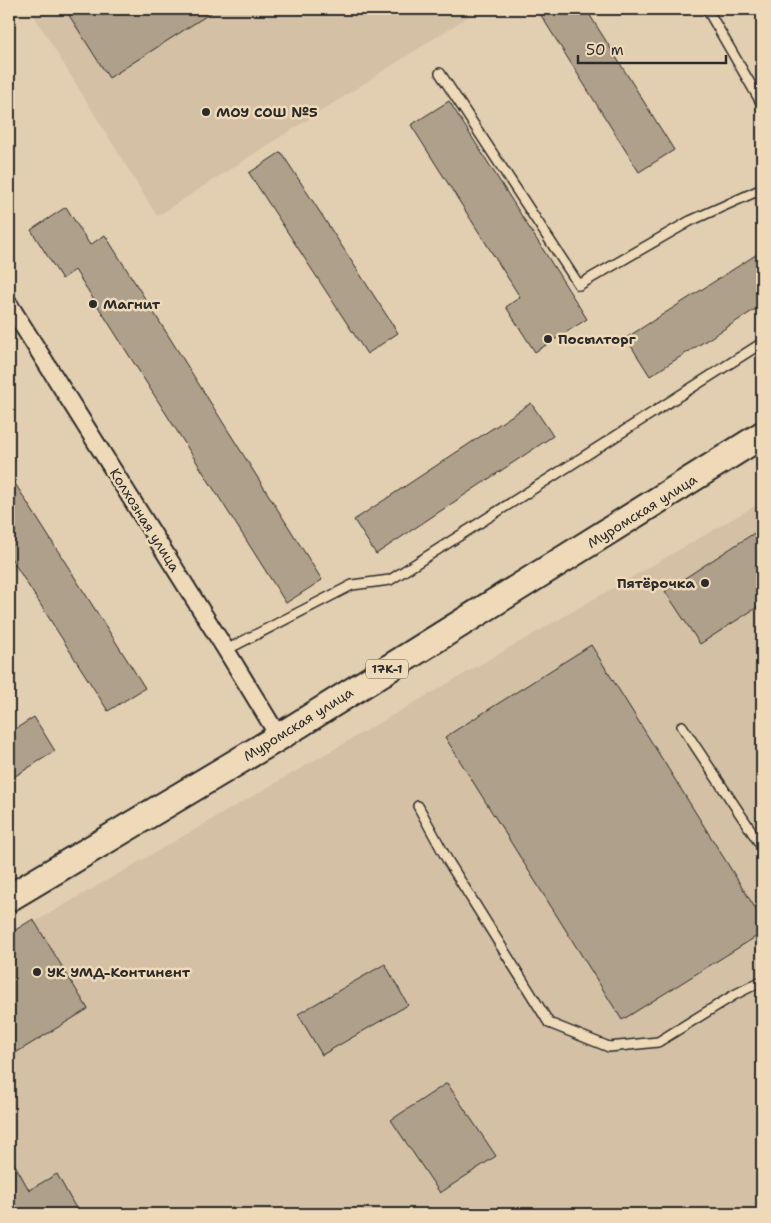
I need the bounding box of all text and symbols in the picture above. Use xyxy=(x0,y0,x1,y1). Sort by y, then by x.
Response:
scale bar xyxy=(578,32,726,64)
text: 50 m xyxy=(586,40,624,60)
place label: МОУ СОШ №5 xyxy=(216,103,318,121)
marker: МОУ СОШ №5 xyxy=(200,106,212,118)
place label: Магнит xyxy=(103,295,161,313)
marker: Магнит xyxy=(87,298,99,310)
place label: Посылторг xyxy=(558,330,637,348)
marker: Посылторг xyxy=(542,333,554,345)
street label: Колхозная улица xyxy=(106,465,184,575)
street label: Муромская улица xyxy=(584,470,701,552)
place label: Пятёрочка xyxy=(617,574,695,592)
marker: Пятёрочка xyxy=(699,577,711,589)
road number: 17К-1 xyxy=(366,660,408,679)
street label: Муромская улица xyxy=(240,683,357,765)
place label: УК УМД-Континент xyxy=(47,963,191,981)
marker: УК УМД-Континент xyxy=(31,966,43,978)

